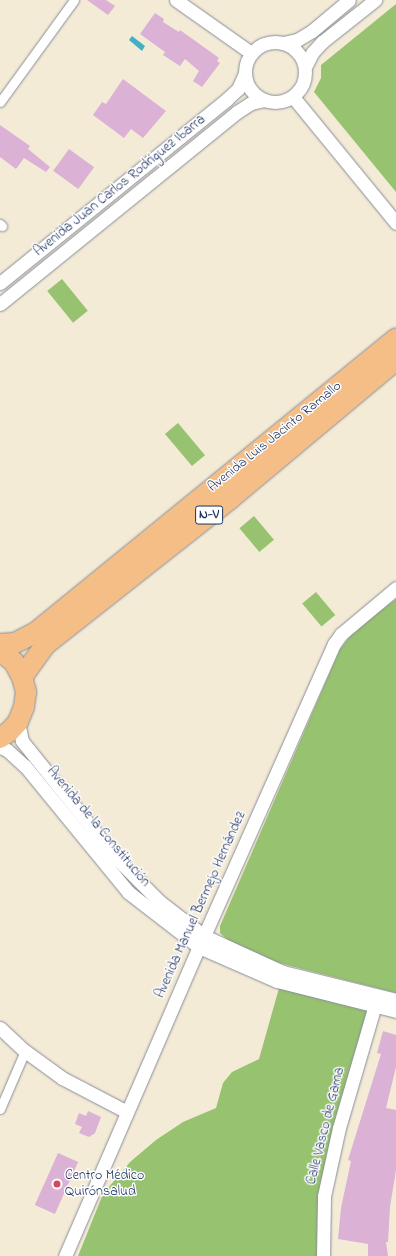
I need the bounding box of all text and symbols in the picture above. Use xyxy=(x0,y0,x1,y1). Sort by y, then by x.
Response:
street label: Avenida Juan Carlos Rodríguez Ibarra xyxy=(31,112,209,260)
street label: Avenida Luis Jacinto Ramallo xyxy=(205,378,345,496)
road number: N-V xyxy=(195,504,223,526)
street label: Avenida de la Constitución xyxy=(43,763,153,891)
street label: Avenida Manuel Bermejo Hernández xyxy=(152,809,250,1001)
street label: Calle Vasco de Gama xyxy=(303,1066,349,1186)
place label: Centro Médico Quirónsalud xyxy=(65,1168,144,1200)
marker: Centro Médico Quirónsalud xyxy=(52,1179,62,1189)

